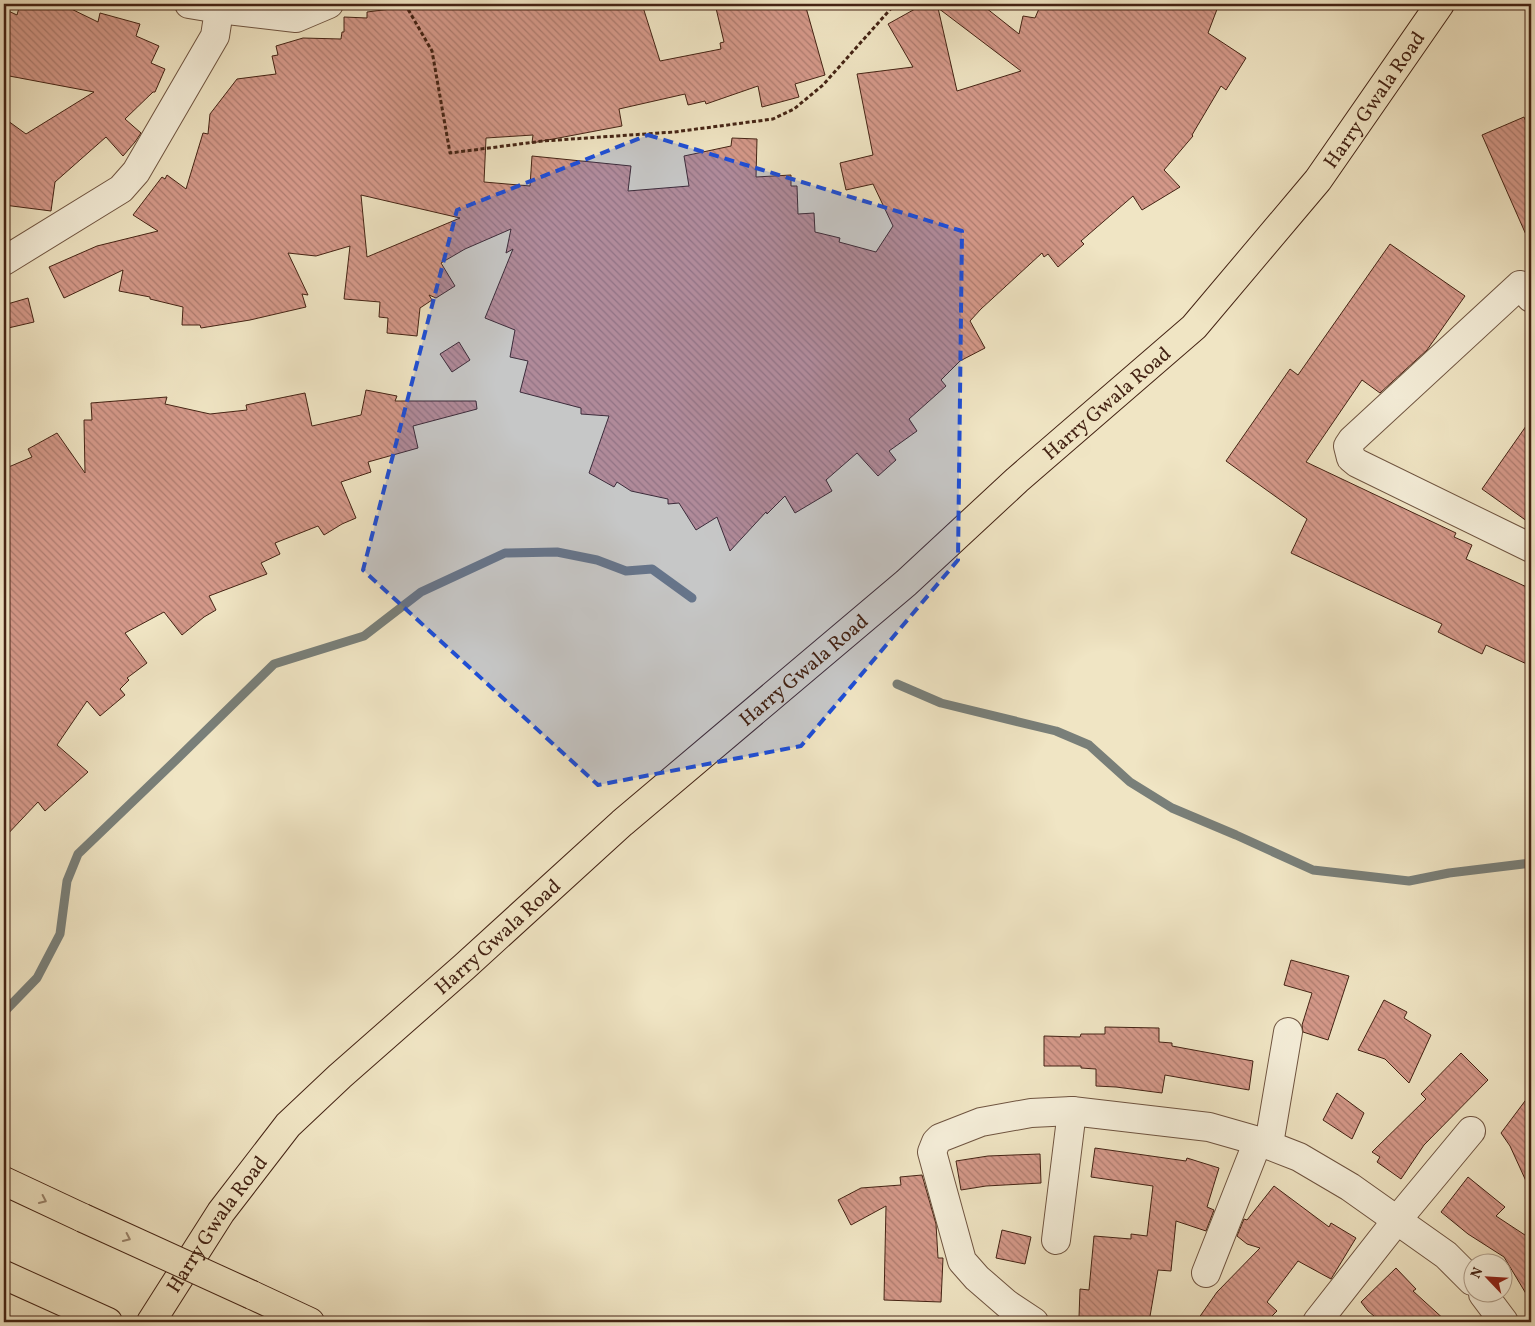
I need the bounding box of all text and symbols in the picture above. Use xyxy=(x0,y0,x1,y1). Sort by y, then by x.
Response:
street label: Harry Gwala Road xyxy=(1318,26,1433,175)
street label: Harry Gwala Road xyxy=(1038,341,1178,468)
street label: Harry Gwala Road xyxy=(734,609,875,734)
street label: Harry Gwala Road xyxy=(430,873,568,1002)
street label: Harry Gwala Road xyxy=(161,1151,275,1299)
one-way arrow xyxy=(38,1193,47,1204)
one-way arrow xyxy=(122,1232,131,1242)
north arrow xyxy=(1462,1254,1512,1304)
text: N xyxy=(1467,1265,1488,1282)

